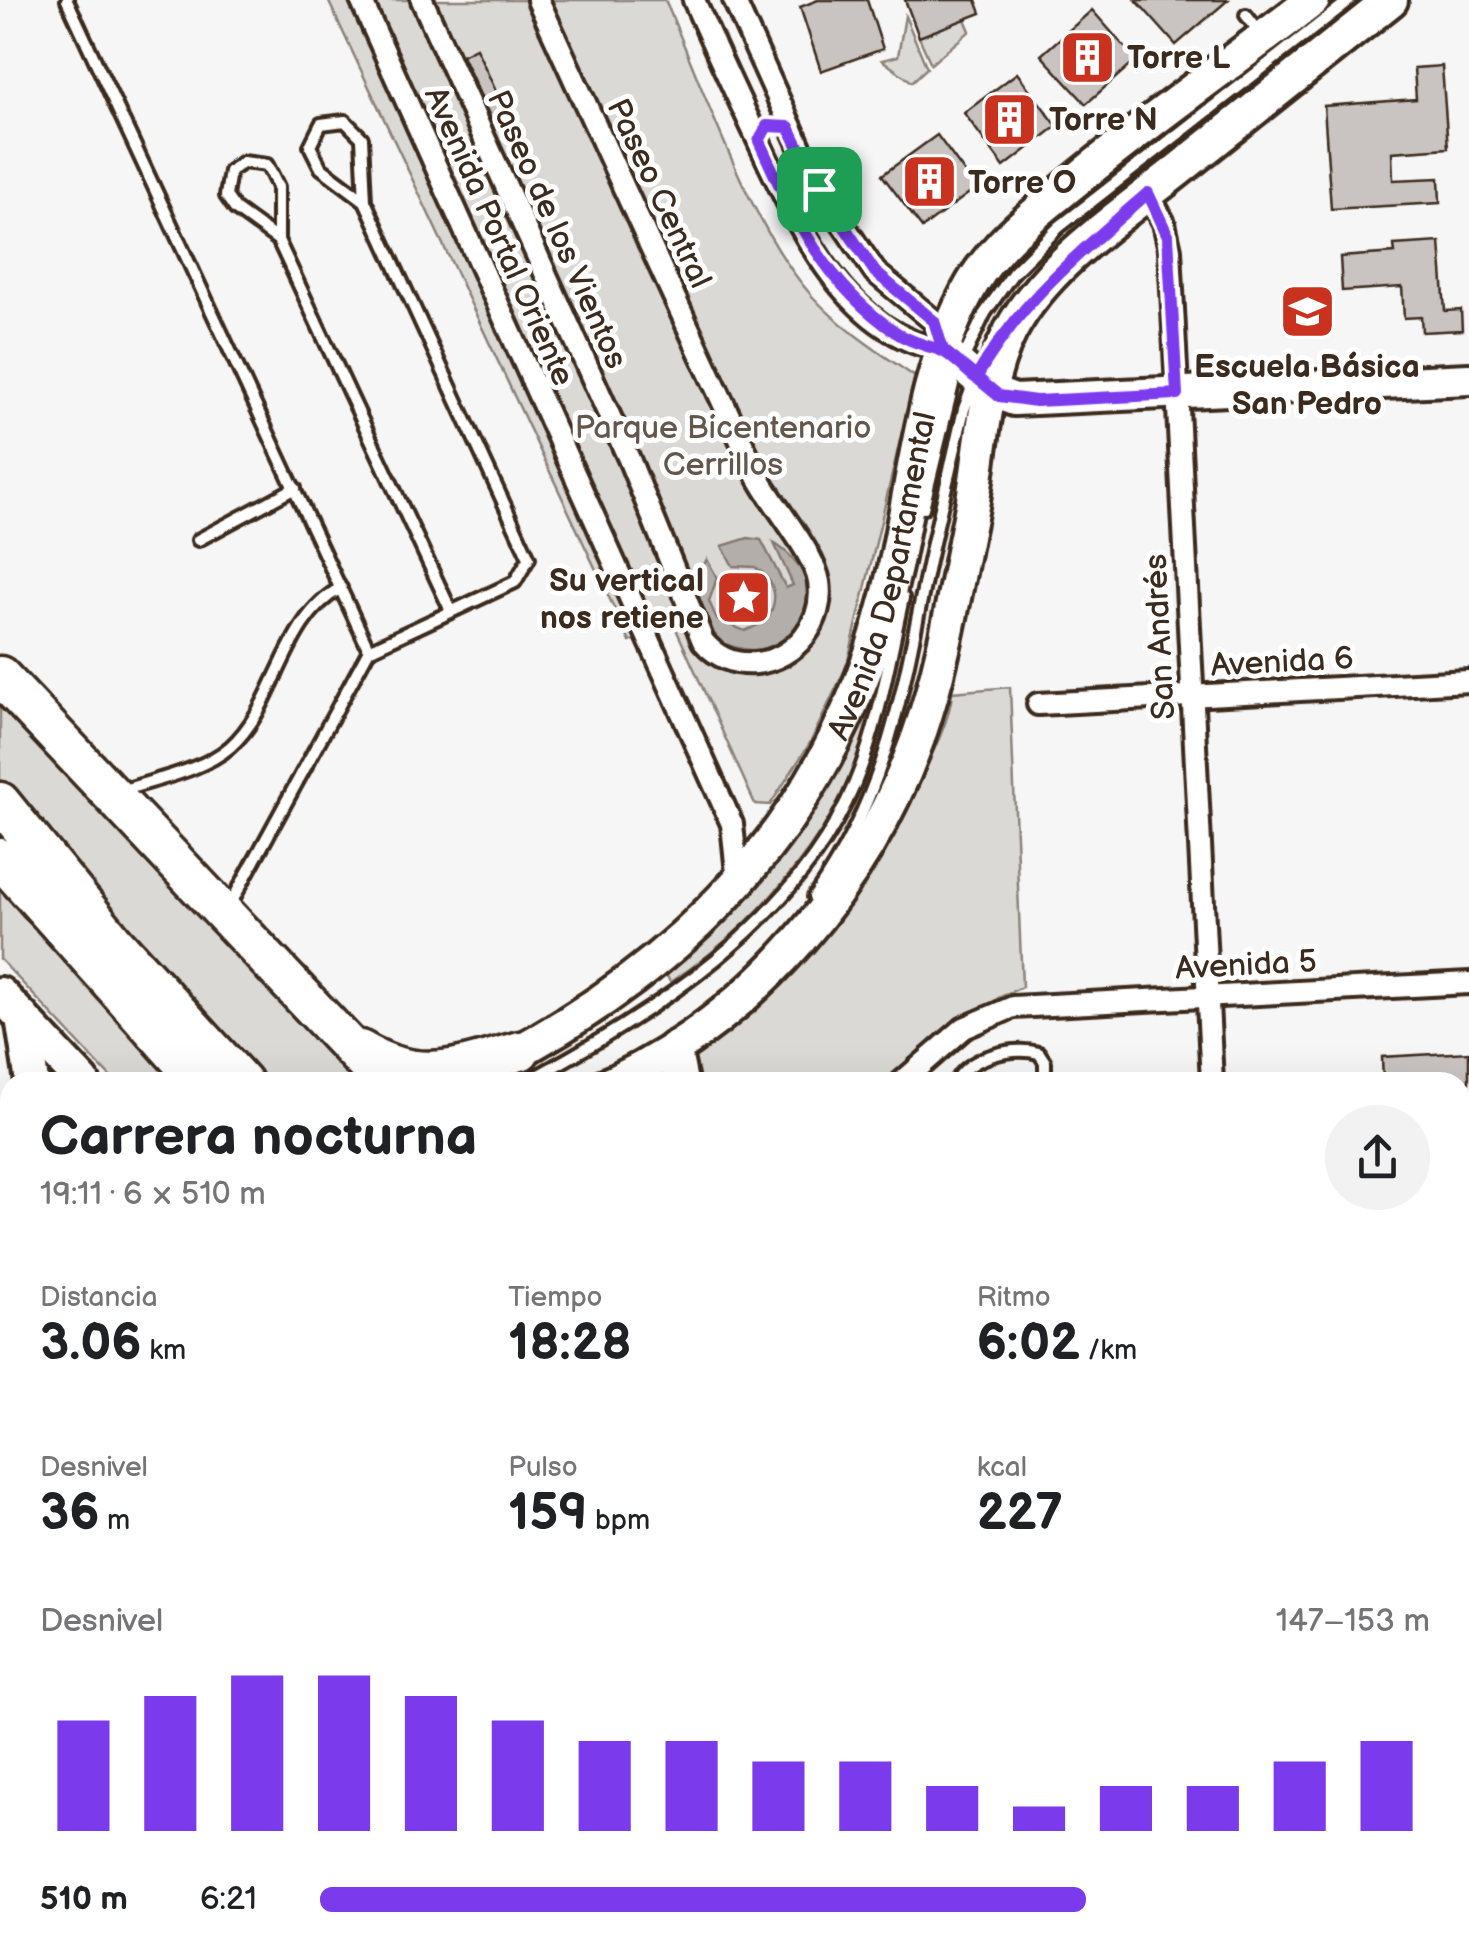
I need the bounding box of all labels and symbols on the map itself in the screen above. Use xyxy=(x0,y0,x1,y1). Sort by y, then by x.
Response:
building icon: Torre L xyxy=(1058,27,1118,87)
place label: Torre L xyxy=(1127,39,1231,78)
street label: Avenida Portal Oriente xyxy=(415,81,582,392)
street label: Paseo de los Vientos xyxy=(478,84,636,375)
building icon: Torre N xyxy=(980,89,1040,149)
street label: Paseo Central xyxy=(598,93,719,294)
place label: Torre N xyxy=(1049,101,1158,140)
pin xyxy=(777,147,862,232)
building icon: Torre O xyxy=(899,152,959,212)
place label: Torre O xyxy=(968,164,1076,203)
school or university icon: Escuela Básica San Pedro xyxy=(1277,282,1337,342)
place label: Escuela Básica San Pedro xyxy=(1194,348,1420,424)
street label: Avenida Departamental xyxy=(820,408,946,747)
park label: Parque Bicentenario Cerrillos xyxy=(575,409,871,485)
street label: San Andrés xyxy=(1137,553,1184,721)
place label: Su vertical nos retiene xyxy=(540,562,704,638)
place icon: Su vertical nos retiene xyxy=(713,568,773,628)
street label: Avenida 6 xyxy=(1210,639,1354,686)
street label: Avenida 5 xyxy=(1174,942,1318,989)

